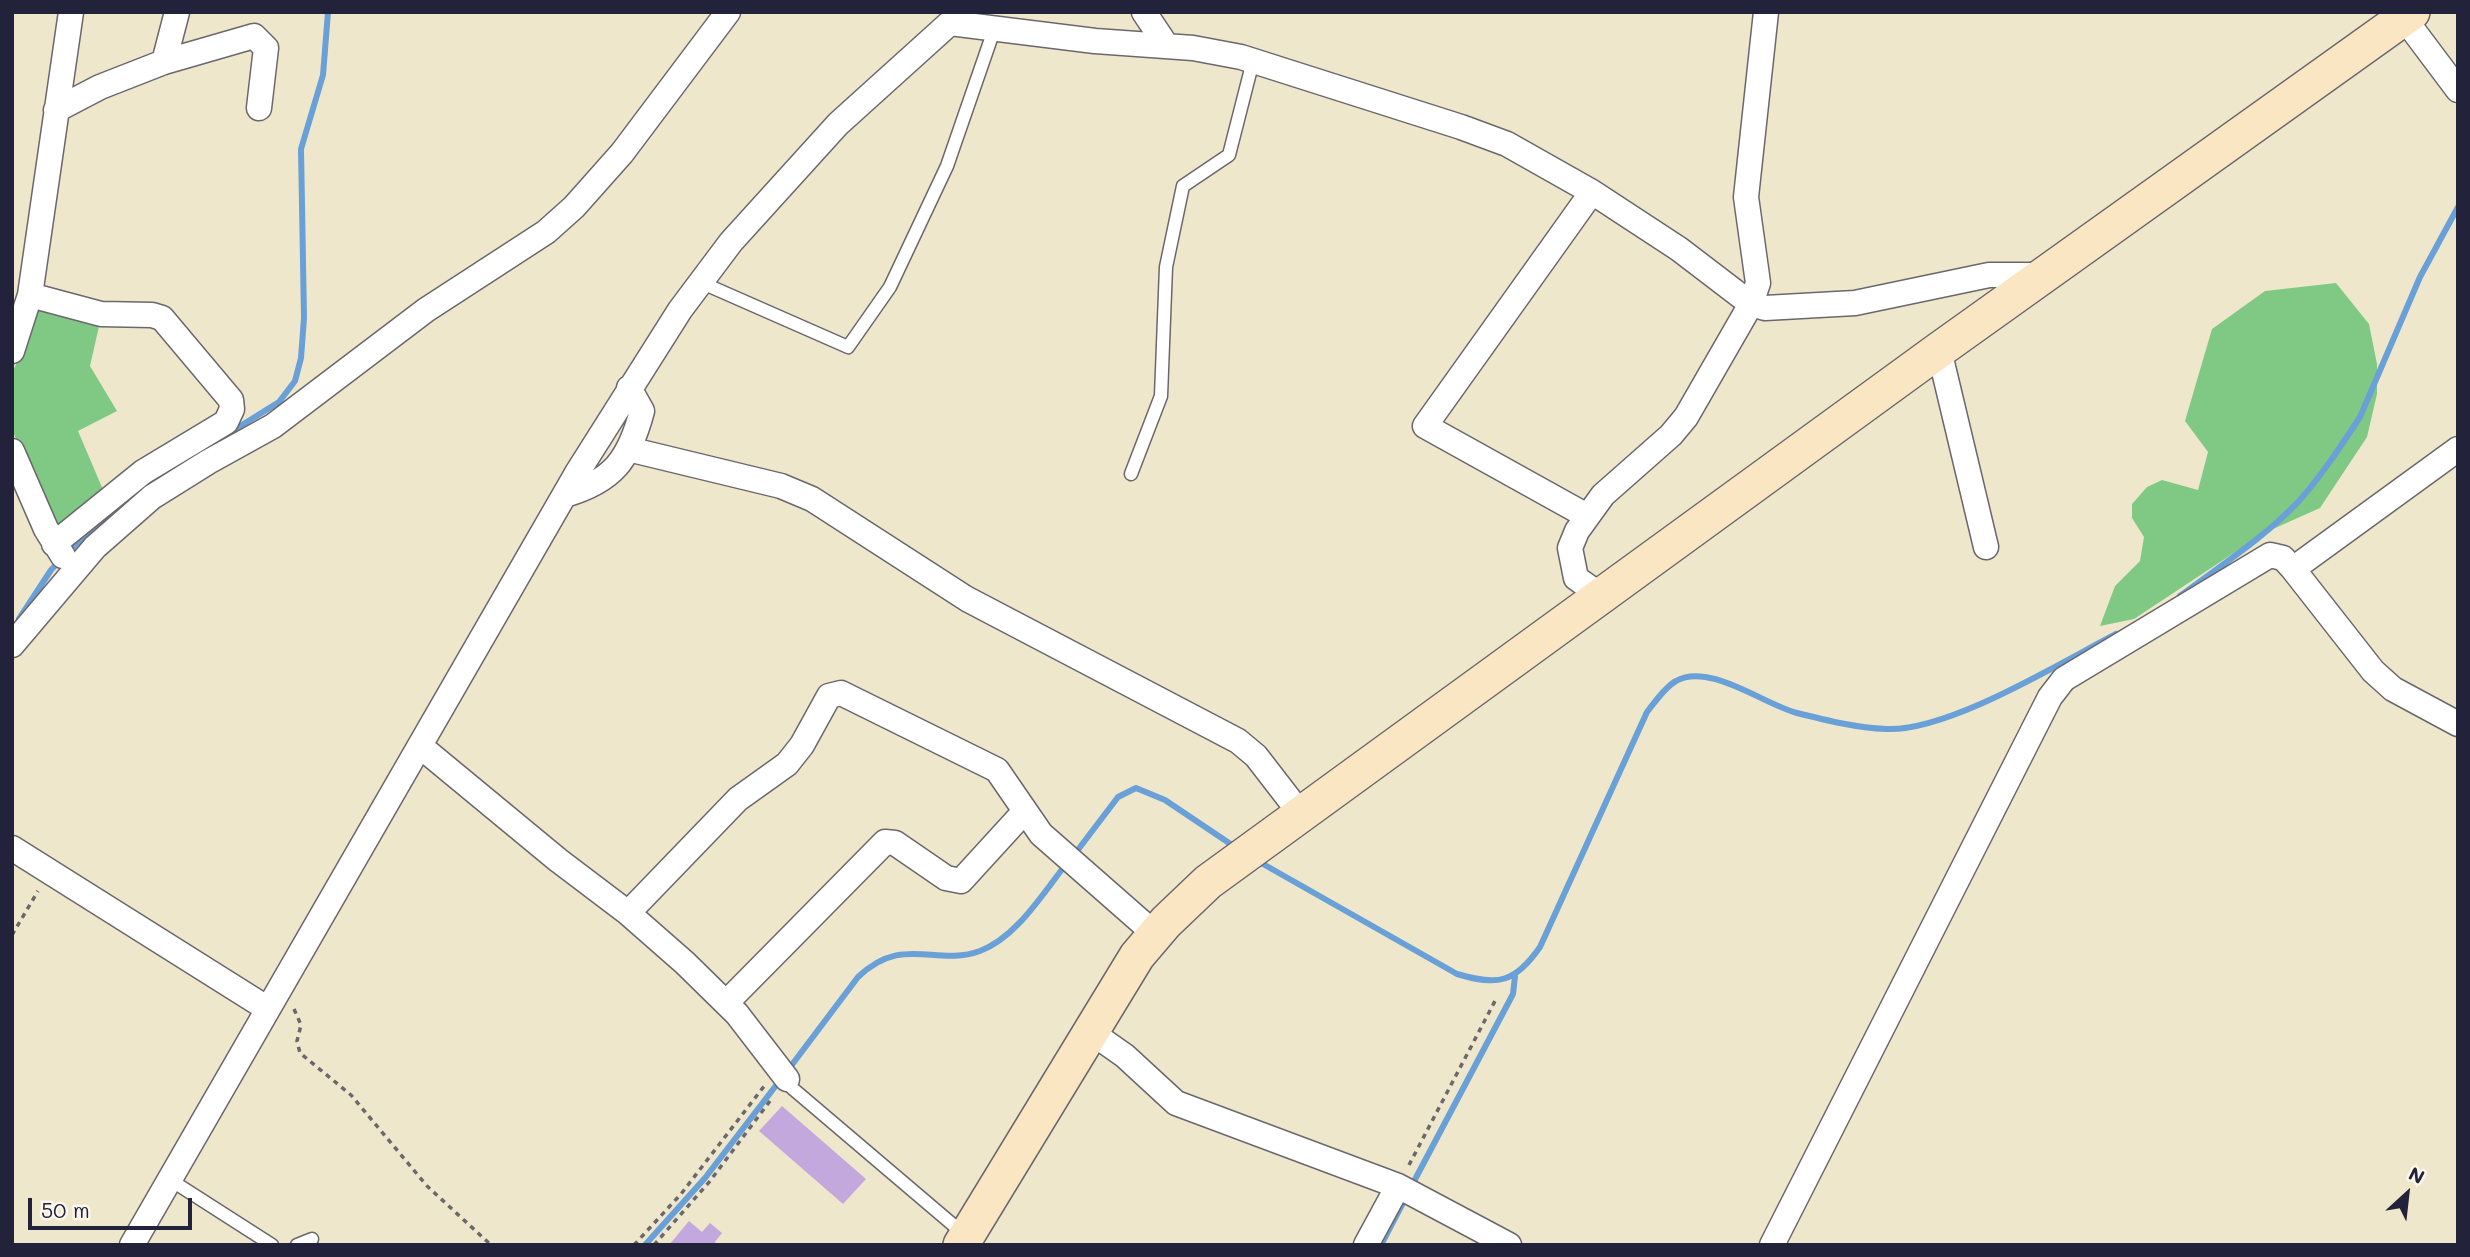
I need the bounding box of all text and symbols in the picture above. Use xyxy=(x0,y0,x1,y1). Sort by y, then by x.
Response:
north arrow xyxy=(2372,1159,2442,1229)
text: N xyxy=(2405,1160,2429,1189)
scale bar xyxy=(32,1184,196,1228)
text: 50 m xyxy=(41,1196,90,1223)

